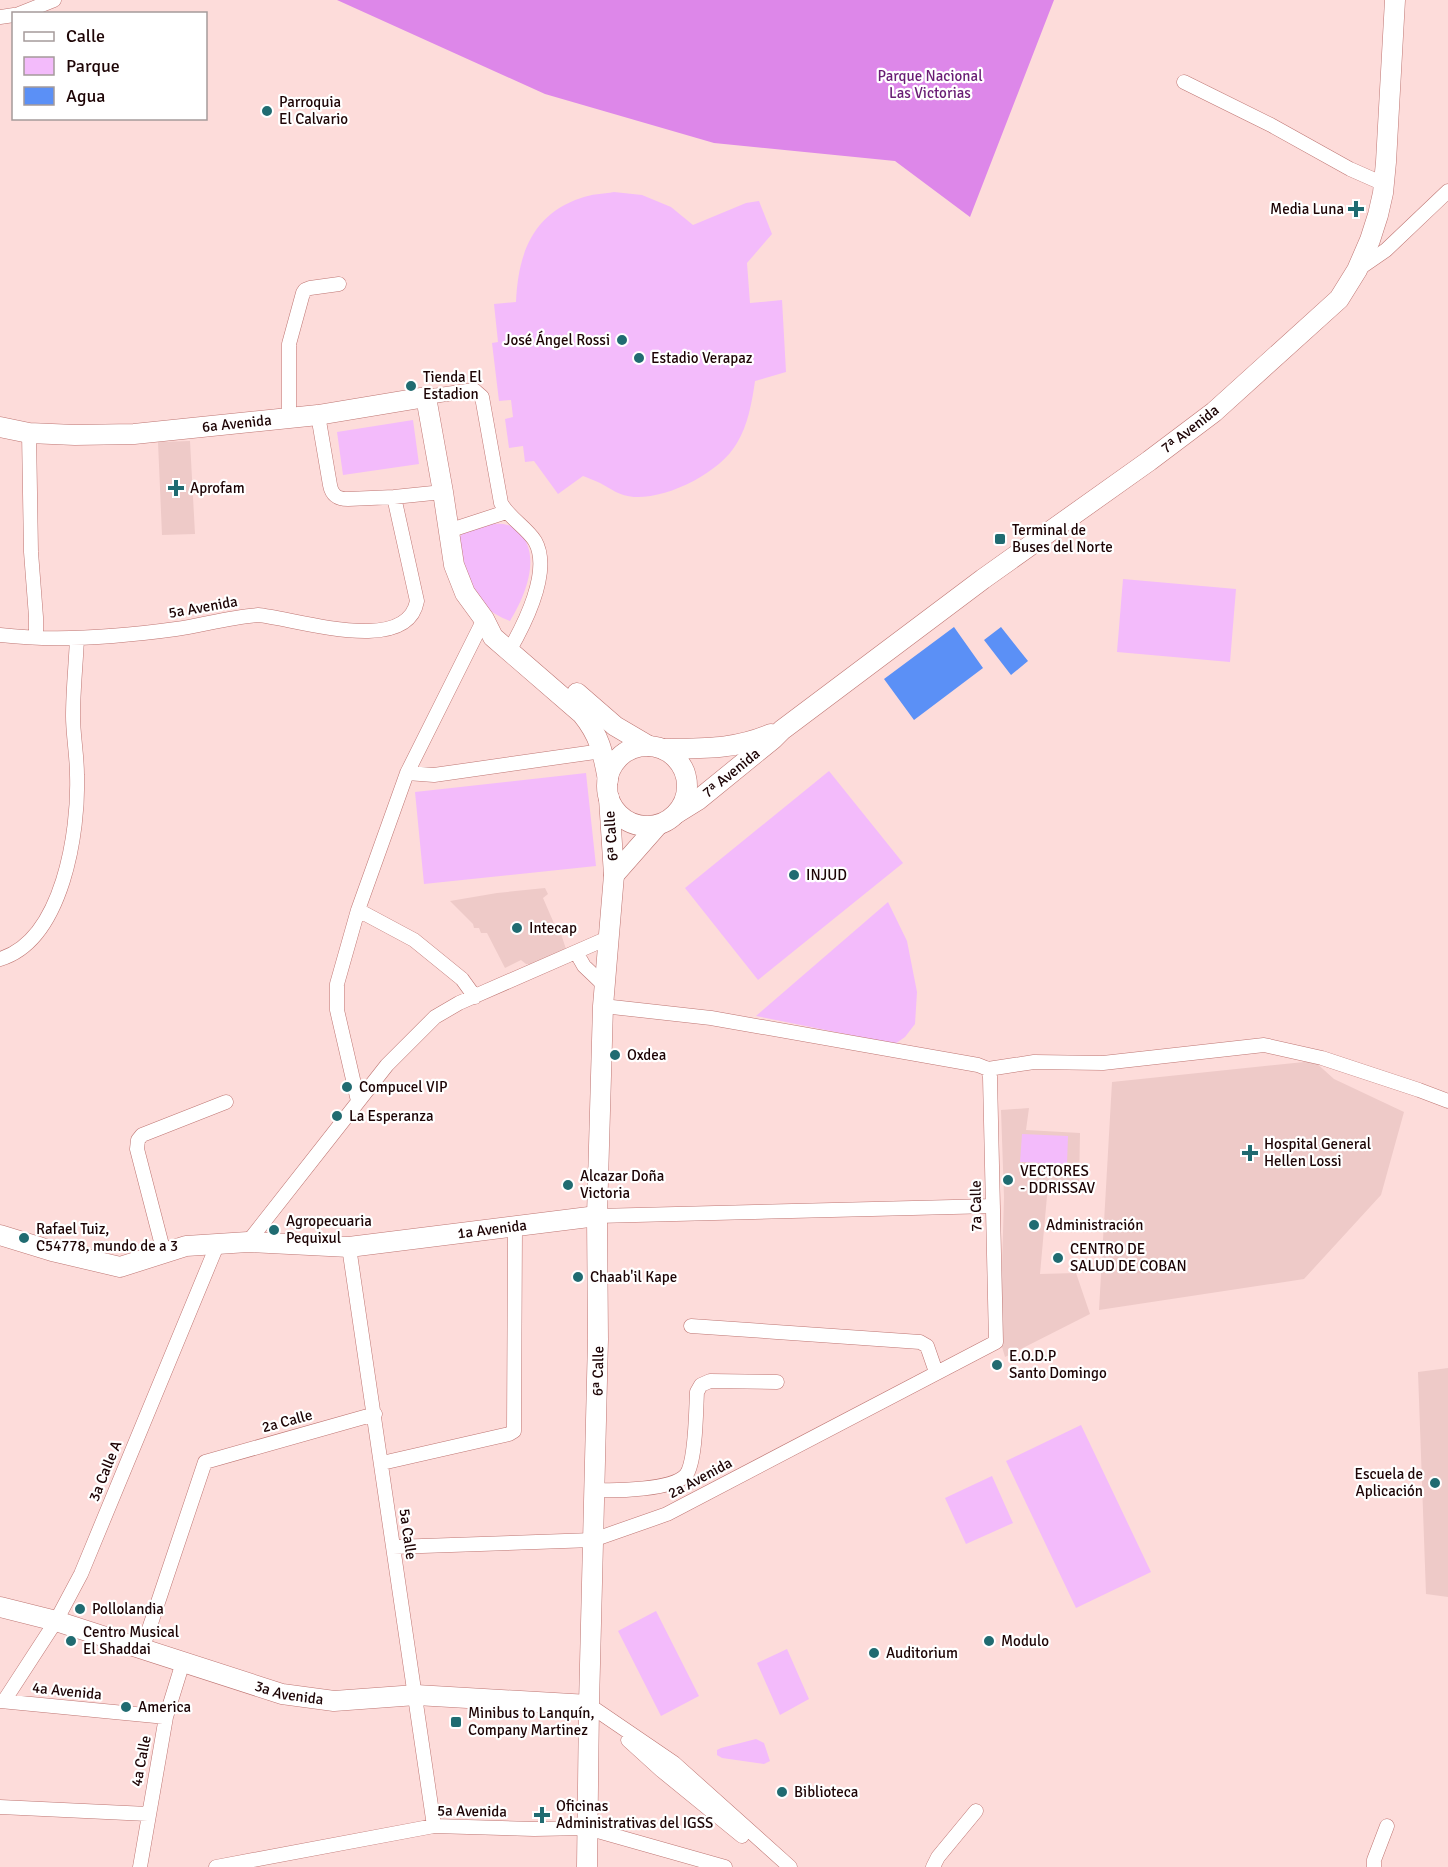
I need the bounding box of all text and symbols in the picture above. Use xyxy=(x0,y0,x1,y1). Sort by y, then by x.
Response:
legend xyxy=(12,12,207,120)
text: Calle xyxy=(66,25,105,47)
text: Parque xyxy=(66,55,120,77)
park label: Parque Nacional Las Victorias xyxy=(877,67,983,102)
text: Agua xyxy=(66,85,105,107)
place label: Parroquia El Calvario xyxy=(279,93,348,128)
marker: Parroquia El Calvario xyxy=(260,104,274,118)
place label: Media Luna xyxy=(1270,200,1344,218)
marker: Media Luna xyxy=(1349,202,1363,216)
place label: José Ángel Rossi xyxy=(504,330,610,349)
marker: José Ángel Rossi xyxy=(615,333,629,347)
place label: Estadio Verapaz xyxy=(651,349,753,367)
marker: Estadio Verapaz xyxy=(632,351,646,365)
place label: Tienda El Estadion xyxy=(423,368,482,403)
marker: Tienda El Estadion xyxy=(404,379,418,393)
street label: 7ª Avenida xyxy=(1157,401,1223,457)
street label: 6a Avenida xyxy=(201,411,272,436)
marker: Aprofam xyxy=(167,479,185,497)
place label: Aprofam xyxy=(190,479,245,497)
place label: Terminal de Buses del Norte xyxy=(1012,521,1113,556)
marker: Terminal de Buses del Norte xyxy=(993,532,1007,546)
street label: 5a Avenida xyxy=(167,592,239,622)
street label: 7ª Avenida xyxy=(699,744,763,802)
street label: 6ª Calle xyxy=(600,810,622,862)
place label: INJUD xyxy=(806,866,847,884)
marker: INJUD xyxy=(787,868,801,882)
place label: Intecap xyxy=(529,919,577,937)
marker: Intecap xyxy=(510,921,524,935)
place label: Oxdea xyxy=(627,1046,666,1064)
marker: Oxdea xyxy=(608,1048,622,1062)
place label: Compucel VIP xyxy=(359,1078,448,1096)
marker: Compucel VIP xyxy=(340,1080,354,1094)
place label: La Esperanza xyxy=(349,1107,434,1125)
marker: La Esperanza xyxy=(330,1109,344,1123)
place label: Hospital General Hellen Lossi xyxy=(1264,1135,1371,1170)
marker: Hospital General Hellen Lossi xyxy=(1241,1144,1259,1162)
place label: VECTORES - DDRISSAV xyxy=(1020,1162,1095,1197)
place label: Alcazar Doña Victoria xyxy=(580,1167,664,1202)
marker: VECTORES - DDRISSAV xyxy=(1001,1173,1015,1187)
marker: Alcazar Doña Victoria xyxy=(561,1178,575,1192)
street label: 7a Calle xyxy=(967,1180,985,1232)
place label: Agropecuaria Pequixul xyxy=(286,1212,372,1247)
street label: 1a Avenida xyxy=(456,1216,528,1242)
place label: Administración xyxy=(1046,1216,1143,1234)
marker: Administración xyxy=(1027,1218,1041,1232)
place label: Rafael Tuiz, C54778, mundo de a 3 xyxy=(36,1220,178,1255)
marker: Agropecuaria Pequixul xyxy=(267,1223,281,1237)
marker: Rafael Tuiz, C54778, mundo de a 3 xyxy=(17,1231,31,1245)
place label: CENTRO DE SALUD DE COBAN xyxy=(1070,1240,1187,1275)
marker: CENTRO DE SALUD DE COBAN xyxy=(1051,1251,1065,1265)
place label: Chaab'il Kape xyxy=(590,1268,677,1286)
marker: Chaab'il Kape xyxy=(571,1270,585,1284)
street label: 6ª Calle xyxy=(589,1346,607,1396)
place label: E.O.D.P Santo Domingo xyxy=(1009,1347,1107,1382)
marker: E.O.D.P Santo Domingo xyxy=(990,1358,1004,1372)
street label: 2a Calle xyxy=(260,1406,314,1436)
street label: 3a Calle A xyxy=(85,1438,125,1504)
street label: 2a Avenida xyxy=(665,1454,735,1502)
place label: Escuela de Aplicación xyxy=(1354,1465,1423,1500)
marker: Escuela de Aplicación xyxy=(1428,1476,1442,1490)
street label: 5a Calle xyxy=(395,1507,421,1561)
place label: Pollolandia xyxy=(92,1600,164,1618)
marker: Pollolandia xyxy=(73,1602,87,1616)
place label: Centro Musical El Shaddai xyxy=(83,1623,179,1658)
place label: Modulo xyxy=(1001,1632,1049,1650)
marker: Centro Musical El Shaddai xyxy=(64,1634,78,1648)
marker: Modulo xyxy=(982,1634,996,1648)
place label: Auditorium xyxy=(886,1644,958,1662)
marker: Auditorium xyxy=(867,1646,881,1660)
street label: 3a Avenida xyxy=(252,1677,325,1708)
street label: 4a Avenida xyxy=(31,1678,103,1704)
place label: America xyxy=(138,1698,191,1716)
marker: America xyxy=(119,1700,133,1714)
place label: Minibus to Lanquín, Company Martinez xyxy=(468,1704,594,1739)
marker: Minibus to Lanquín, Company Martinez xyxy=(449,1715,463,1729)
street label: 4a Calle xyxy=(127,1734,155,1788)
place label: Biblioteca xyxy=(794,1783,858,1801)
marker: Biblioteca xyxy=(775,1785,789,1799)
place label: Oficinas Administrativas del IGSS xyxy=(556,1797,713,1832)
street label: 5a Avenida xyxy=(437,1801,507,1821)
marker: Oficinas Administrativas del IGSS xyxy=(533,1806,551,1824)

